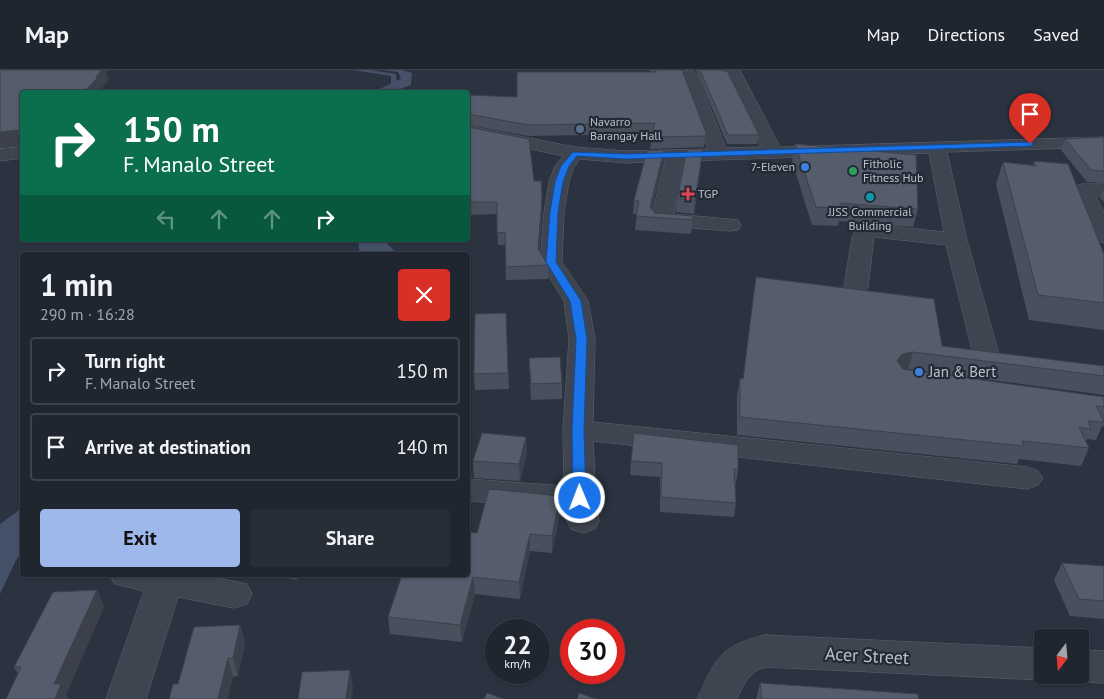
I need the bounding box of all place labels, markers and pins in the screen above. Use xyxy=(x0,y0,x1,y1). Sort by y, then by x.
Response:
pin xyxy=(1009,93,1051,144)
place label: Navarro Barangay Hall xyxy=(590,114,662,143)
marker: Navarro Barangay Hall xyxy=(574,123,586,135)
place label: Fitholic Fitness Hub xyxy=(863,156,923,185)
place label: 7-Eleven xyxy=(751,159,795,174)
marker: 7-Eleven xyxy=(799,161,811,173)
marker: Fitholic Fitness Hub xyxy=(847,165,859,177)
place label: TGP xyxy=(698,186,718,201)
marker: TGP xyxy=(682,188,694,200)
marker: JJSS Commercial Building xyxy=(864,191,876,203)
place label: JJSS Commercial Building xyxy=(827,204,912,233)
place label: Jan & Bert xyxy=(928,362,996,381)
marker: Jan & Bert xyxy=(913,366,925,378)

